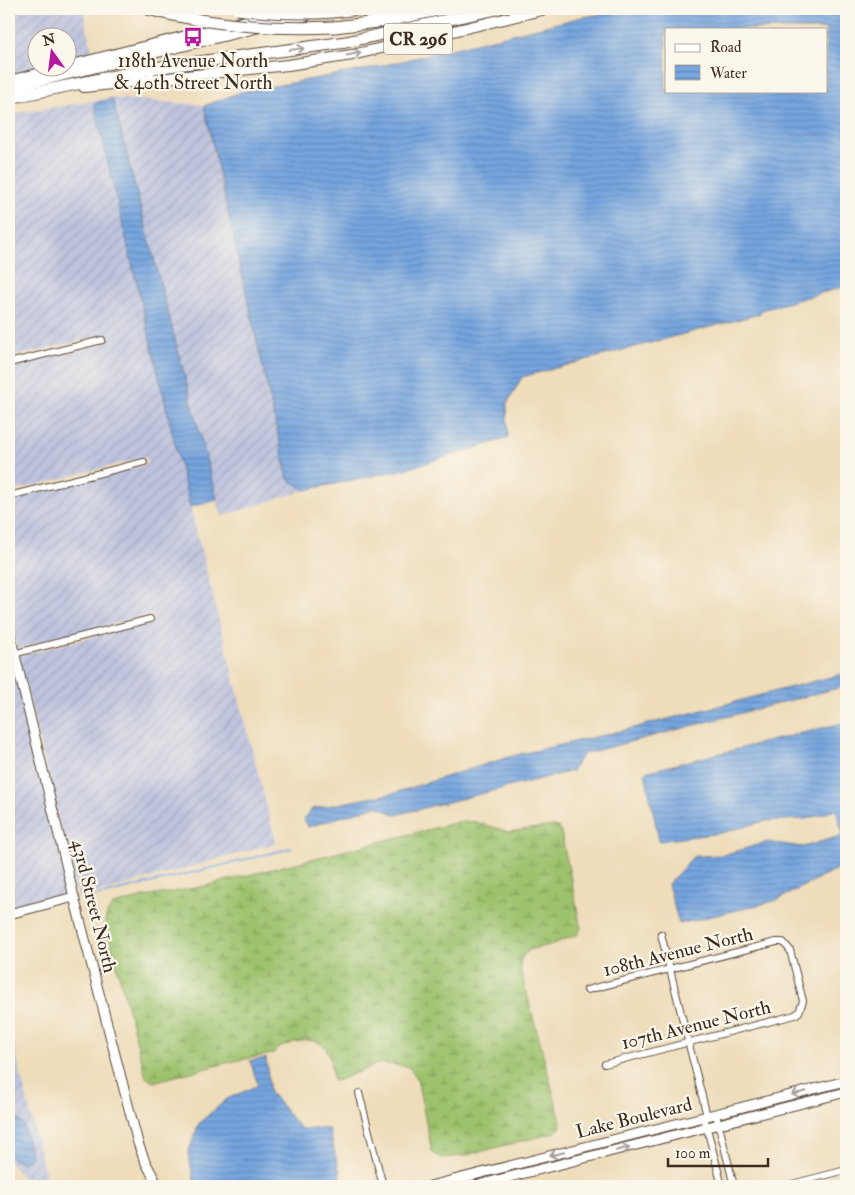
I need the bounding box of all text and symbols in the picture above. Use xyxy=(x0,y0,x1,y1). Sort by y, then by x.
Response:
road number: CR 296 xyxy=(384,23,452,54)
bus stop icon: 118th Avenue North & 40th Street North xyxy=(182,26,204,48)
north arrow xyxy=(28,28,78,78)
legend xyxy=(665,28,828,92)
text: N xyxy=(40,30,58,50)
text: Road xyxy=(710,38,742,57)
one-way arrow xyxy=(289,44,305,54)
place label: 118th Avenue North & 40th Street North xyxy=(114,49,272,95)
one-way arrow xyxy=(345,49,361,58)
text: Water xyxy=(709,64,747,83)
street label: 43rd Street North xyxy=(66,837,122,975)
street label: 108th Avenue North xyxy=(601,922,755,982)
street label: 107th Avenue North xyxy=(619,995,773,1055)
one-way arrow xyxy=(792,1089,808,1098)
street label: Lake Boulevard xyxy=(573,1092,695,1144)
scale bar xyxy=(668,1135,768,1167)
one-way arrow xyxy=(615,1144,631,1153)
text: 100 m xyxy=(675,1144,711,1163)
one-way arrow xyxy=(549,1150,565,1159)

